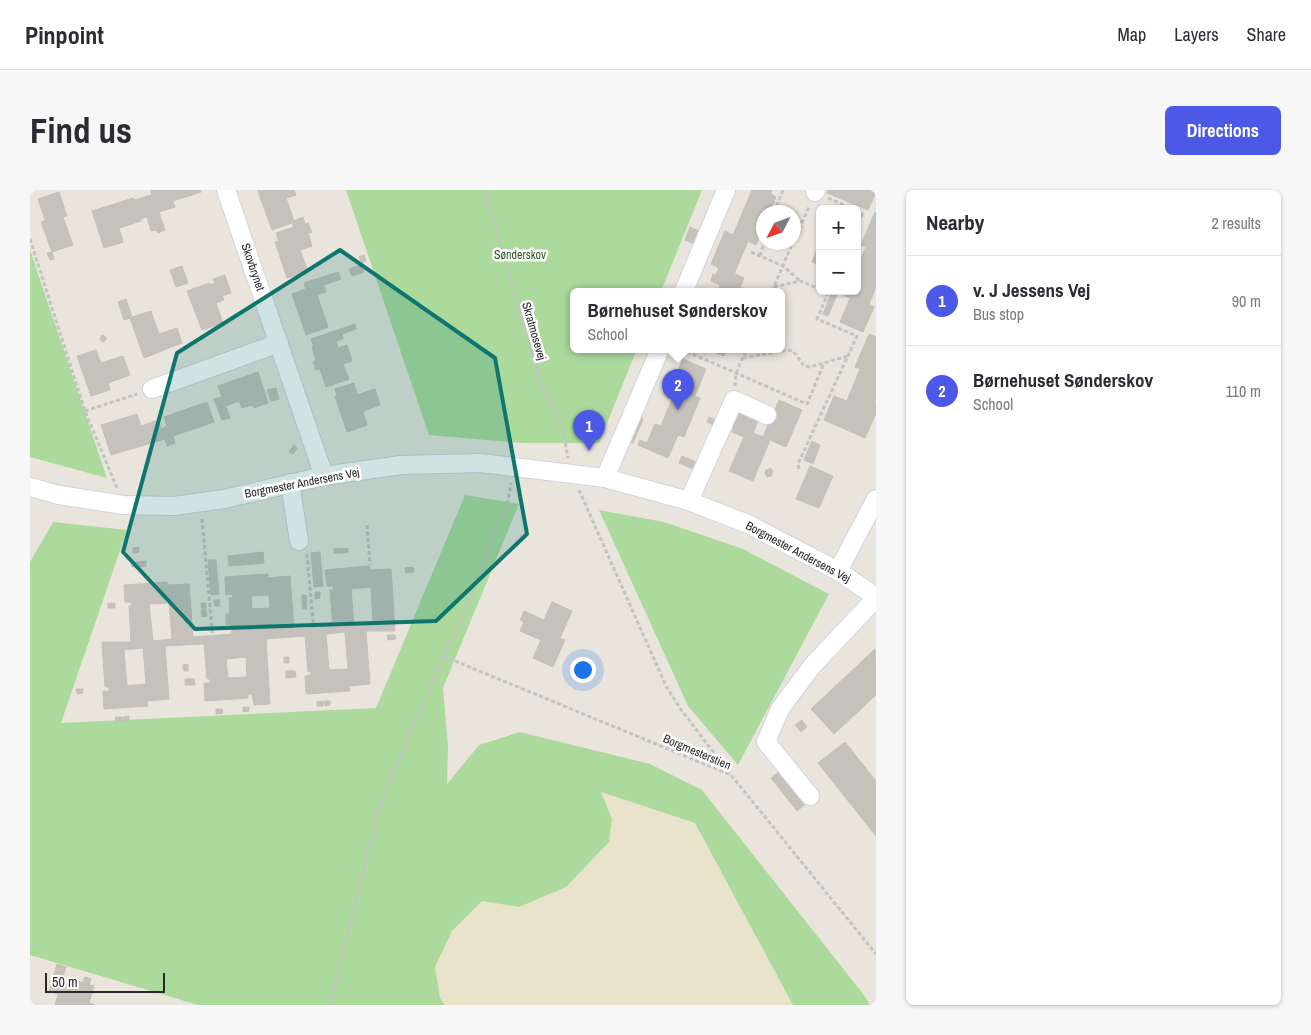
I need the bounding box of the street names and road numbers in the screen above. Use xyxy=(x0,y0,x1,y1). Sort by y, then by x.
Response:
street label: Skovbrynet xyxy=(237,241,269,293)
street label: Skratmosevej xyxy=(518,300,550,362)
street label: Borgmester Andersens Vej xyxy=(243,464,361,502)
street label: Borgmester Andersens Vej xyxy=(743,518,853,586)
street label: Borgmesterstien xyxy=(661,731,733,773)

